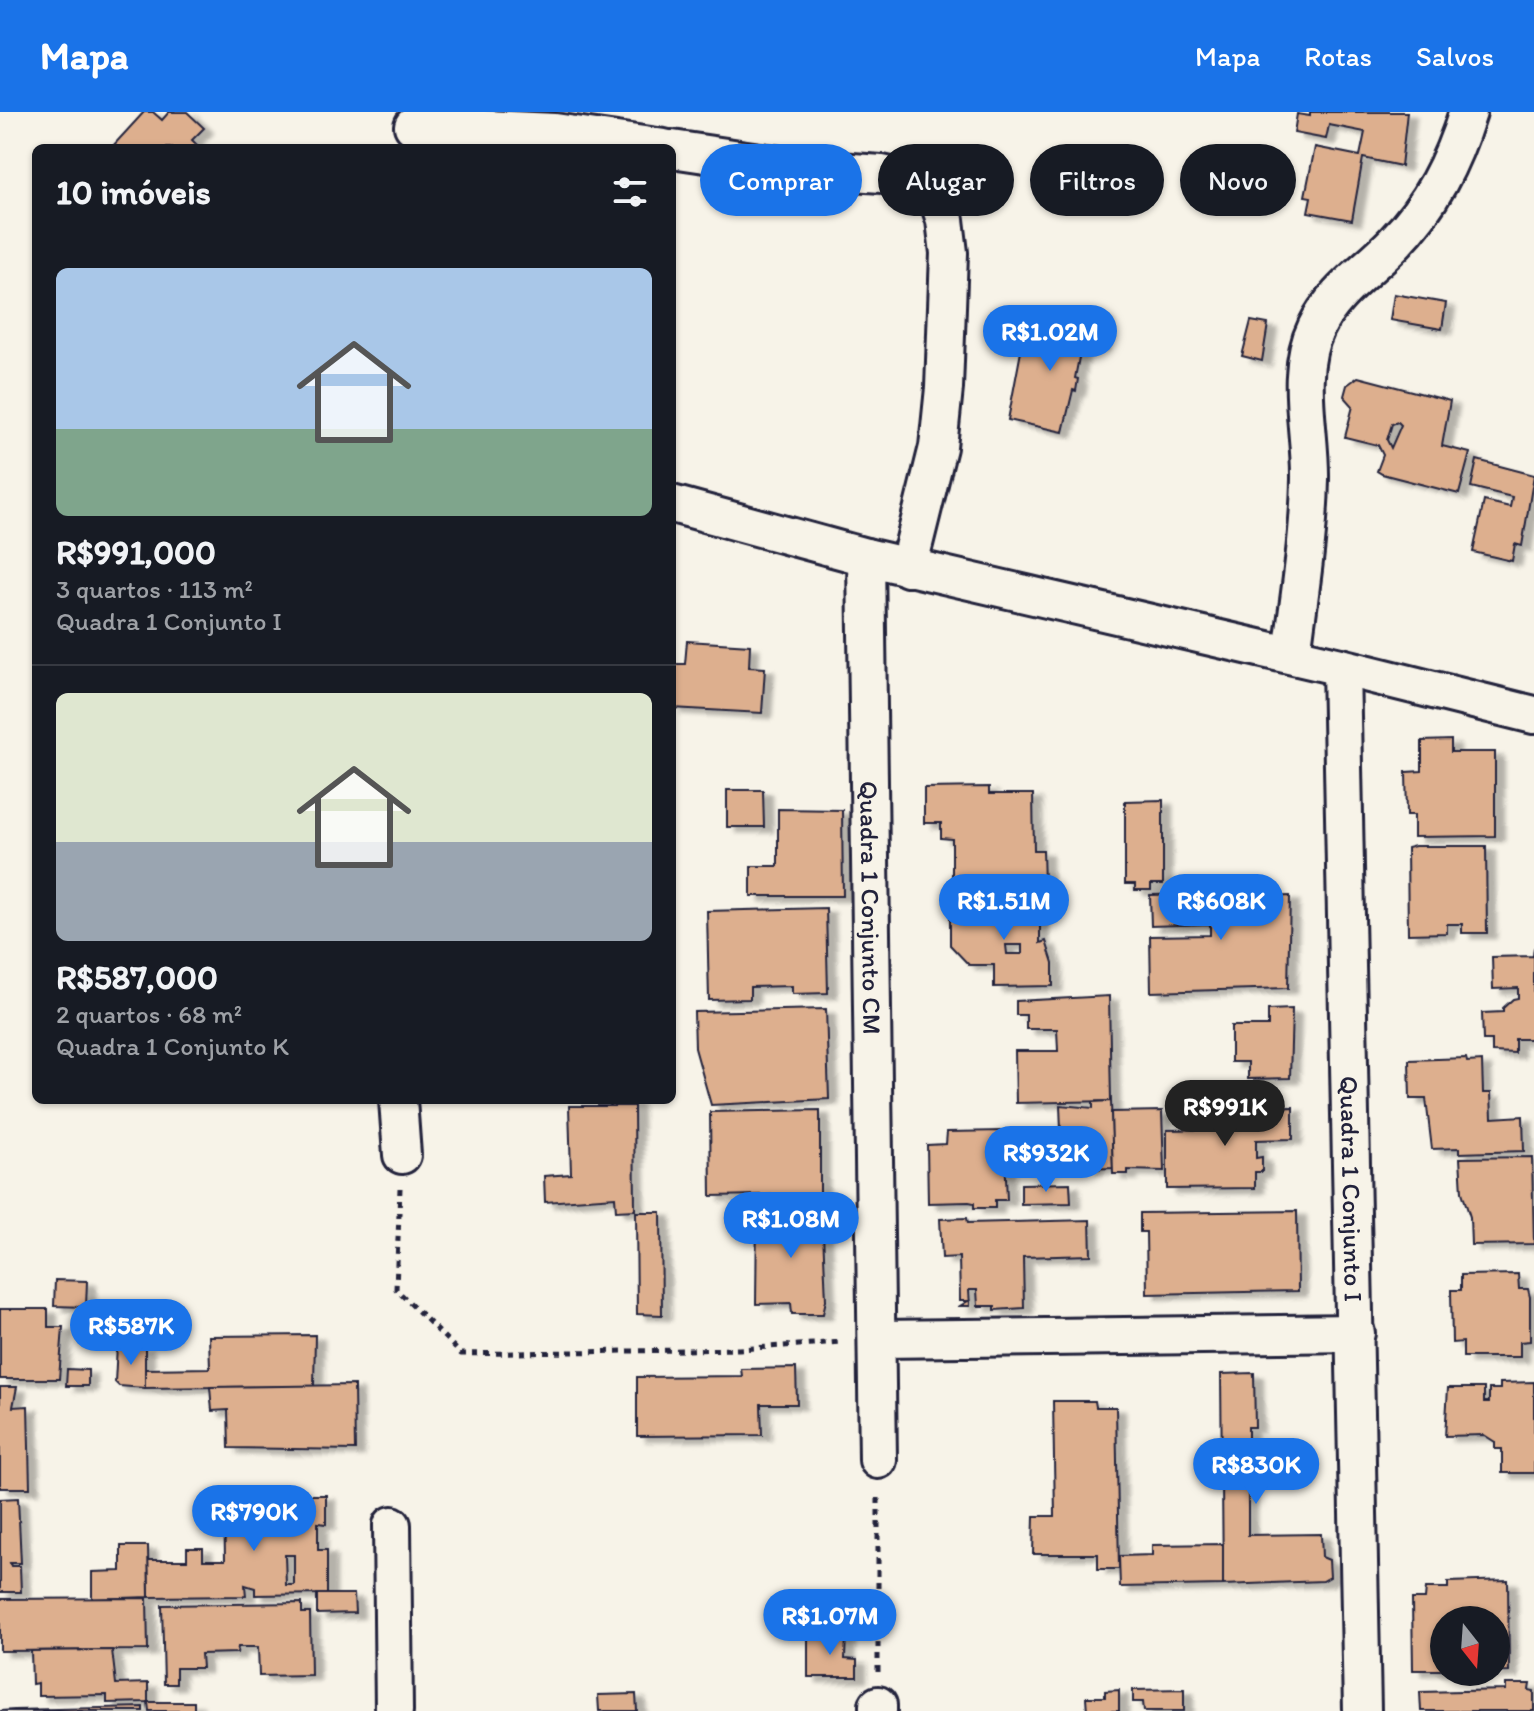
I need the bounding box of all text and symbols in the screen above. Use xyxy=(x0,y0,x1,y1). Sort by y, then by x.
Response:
text: Mapa xyxy=(40,33,128,79)
text: Mapa xyxy=(1195,39,1260,73)
text: Rotas xyxy=(1304,39,1372,73)
text: Salvos xyxy=(1416,39,1494,73)
chip: Comprar xyxy=(700,144,862,216)
chip: Alugar xyxy=(878,144,1014,216)
chip: Filtros xyxy=(1030,144,1164,216)
chip: Novo xyxy=(1180,144,1296,216)
icon: filters xyxy=(608,170,652,214)
text: 10 imóveis xyxy=(56,172,211,213)
pin: R$1.02M xyxy=(976,305,1124,373)
text: R$1.02M xyxy=(1001,315,1099,347)
icon: home xyxy=(282,320,426,464)
text: R$991,000 xyxy=(56,532,216,573)
text: 3 quartos · 113 m² xyxy=(56,573,253,605)
text: Quadra 1 Conjunto I xyxy=(56,605,282,637)
icon: home xyxy=(282,745,426,889)
street label: Quadra 1 Conjunto CM xyxy=(853,781,888,1035)
pin: R$1.51M xyxy=(930,874,1078,942)
pin: R$608K xyxy=(1156,874,1286,942)
text: R$1.51M xyxy=(957,884,1051,916)
text: R$608K xyxy=(1176,884,1266,916)
text: R$587,000 xyxy=(56,957,218,998)
text: 2 quartos · 68 m² xyxy=(56,998,242,1030)
text: Quadra 1 Conjunto K xyxy=(56,1030,289,1062)
street label: Quadra 1 Conjunto I xyxy=(1333,1075,1370,1302)
pin: R$991K xyxy=(1160,1080,1290,1148)
text: R$991K xyxy=(1183,1090,1267,1122)
pin: R$932K xyxy=(981,1126,1111,1194)
text: R$932K xyxy=(1003,1136,1089,1168)
pin: R$1.08M xyxy=(717,1192,865,1260)
text: R$1.08M xyxy=(742,1202,840,1234)
pin: R$587K xyxy=(66,1299,196,1367)
text: R$587K xyxy=(88,1309,174,1341)
pin: R$830K xyxy=(1191,1438,1321,1506)
text: R$830K xyxy=(1211,1448,1301,1480)
pin: R$790K xyxy=(189,1485,319,1553)
text: R$790K xyxy=(210,1495,298,1527)
pin: R$1.07M xyxy=(756,1589,904,1657)
text: R$1.07M xyxy=(781,1599,879,1631)
north arrow xyxy=(1430,1606,1510,1686)
map controls xyxy=(1430,1606,1510,1686)

